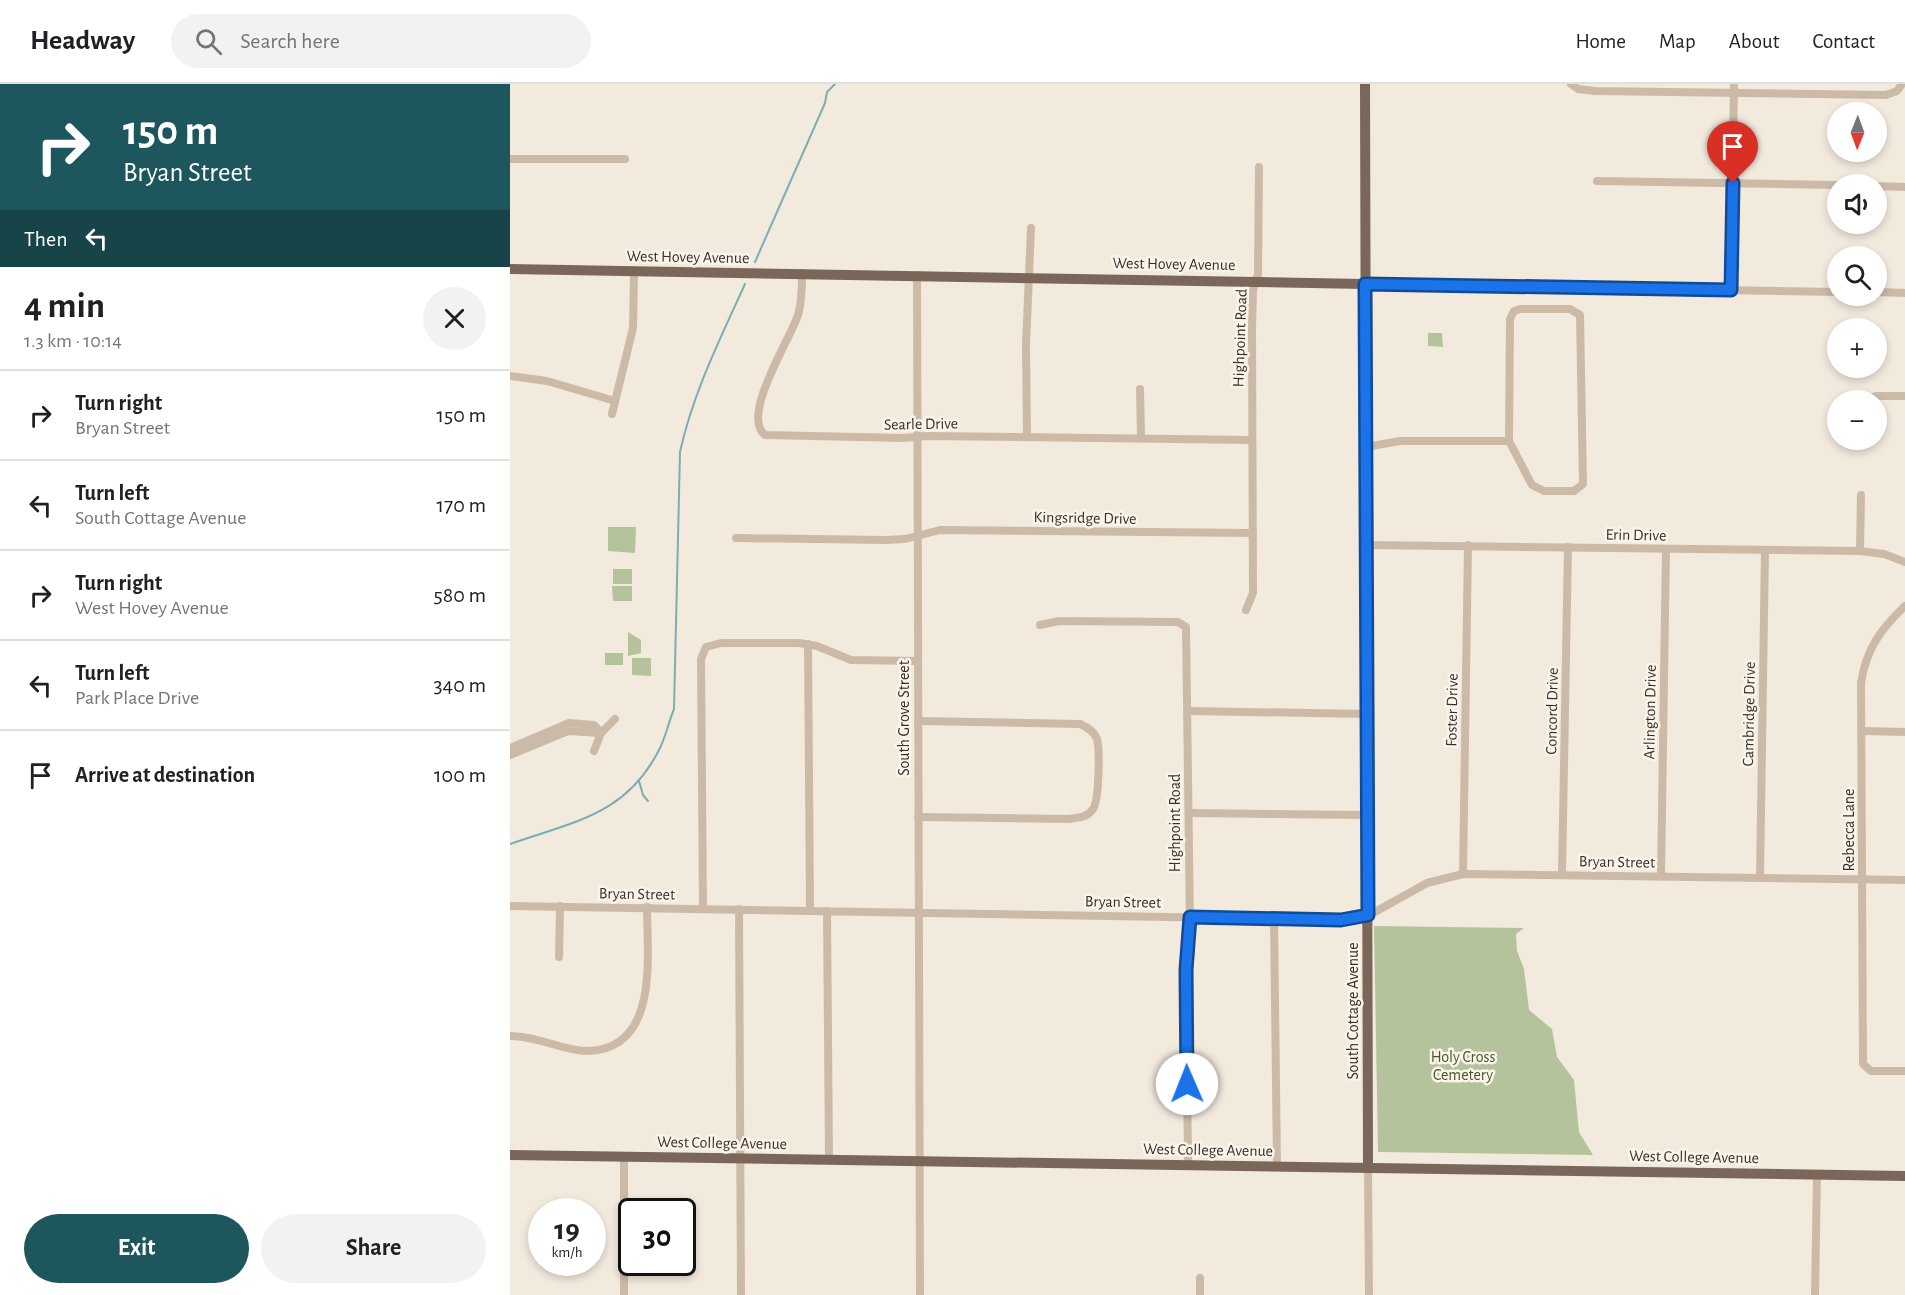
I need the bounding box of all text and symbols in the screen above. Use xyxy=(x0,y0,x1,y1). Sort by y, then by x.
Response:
search box xyxy=(171,14,591,68)
icon: search xyxy=(192,25,225,58)
text: Headway xyxy=(30,27,135,55)
text: Search here xyxy=(240,30,340,52)
text: Home xyxy=(1575,31,1626,52)
text: Map xyxy=(1659,31,1696,52)
text: About xyxy=(1729,31,1779,52)
text: Contact xyxy=(1812,31,1875,52)
north arrow xyxy=(1827,102,1887,162)
map controls xyxy=(1827,102,1887,450)
icon: right xyxy=(24,108,102,186)
text: 150 m xyxy=(123,110,218,152)
pin xyxy=(1707,121,1758,183)
icon: arrive xyxy=(1716,130,1749,163)
text: Bryan Street xyxy=(123,159,252,186)
button: sound xyxy=(1827,174,1887,234)
icon: left xyxy=(80,222,113,255)
text: Then xyxy=(24,228,68,250)
button: search xyxy=(1827,246,1887,306)
street label: West Hovey Avenue xyxy=(626,248,750,267)
street label: West Hovey Avenue xyxy=(1112,255,1236,274)
button: close xyxy=(423,287,486,350)
text: 4 min xyxy=(24,288,105,324)
street label: Highpoint Road xyxy=(1230,288,1250,388)
button: + xyxy=(1827,318,1887,378)
text: 1.3 km · 10:14 xyxy=(24,331,122,351)
button: − xyxy=(1827,390,1887,450)
text: Turn right xyxy=(75,392,162,414)
icon: right xyxy=(24,399,57,432)
text: 150 m xyxy=(436,404,486,426)
street label: Searle Drive xyxy=(884,415,958,433)
text: Bryan Street xyxy=(75,418,170,438)
text: Turn left xyxy=(75,482,149,504)
icon: left xyxy=(24,489,57,522)
text: 170 m xyxy=(436,494,486,516)
text: South Cottage Avenue xyxy=(75,508,247,528)
street label: Kingsridge Drive xyxy=(1033,509,1137,527)
street label: Erin Drive xyxy=(1605,526,1667,544)
text: Turn right xyxy=(75,572,162,594)
icon: right xyxy=(24,579,57,612)
text: 580 m xyxy=(434,584,486,606)
text: West Hovey Avenue xyxy=(75,598,229,618)
street label: South Grove Street xyxy=(896,660,912,776)
street label: Cambridge Drive xyxy=(1740,661,1758,767)
text: Turn left xyxy=(75,662,149,684)
street label: Arlington Drive xyxy=(1641,664,1659,760)
street label: Concord Drive xyxy=(1543,667,1561,755)
icon: left xyxy=(24,669,57,702)
street label: Foster Drive xyxy=(1443,673,1461,747)
text: 340 m xyxy=(434,674,486,696)
text: Park Place Drive xyxy=(75,688,199,708)
icon: arrive xyxy=(24,759,57,792)
text: Arrive at destination xyxy=(75,764,255,786)
text: 100 m xyxy=(434,764,486,786)
street label: Highpoint Road xyxy=(1167,774,1183,872)
street label: Rebecca Lane xyxy=(1841,789,1857,872)
street label: Bryan Street xyxy=(1579,853,1655,872)
street label: Bryan Street xyxy=(599,885,675,904)
street label: Bryan Street xyxy=(1085,893,1161,912)
street label: South Cottage Avenue xyxy=(1345,942,1361,1080)
park label: Holy Cross Cemetery xyxy=(1431,1049,1495,1084)
position arrow xyxy=(1155,1052,1219,1116)
street label: West College Avenue xyxy=(657,1134,787,1152)
street label: West College Avenue xyxy=(1143,1141,1273,1159)
street label: West College Avenue xyxy=(1629,1148,1759,1166)
speed limit sign: 30 xyxy=(618,1198,696,1276)
button: Exit xyxy=(24,1214,249,1283)
button: Share xyxy=(261,1214,486,1283)
text: 19 xyxy=(554,1215,580,1245)
text: km/h xyxy=(552,1245,582,1260)

